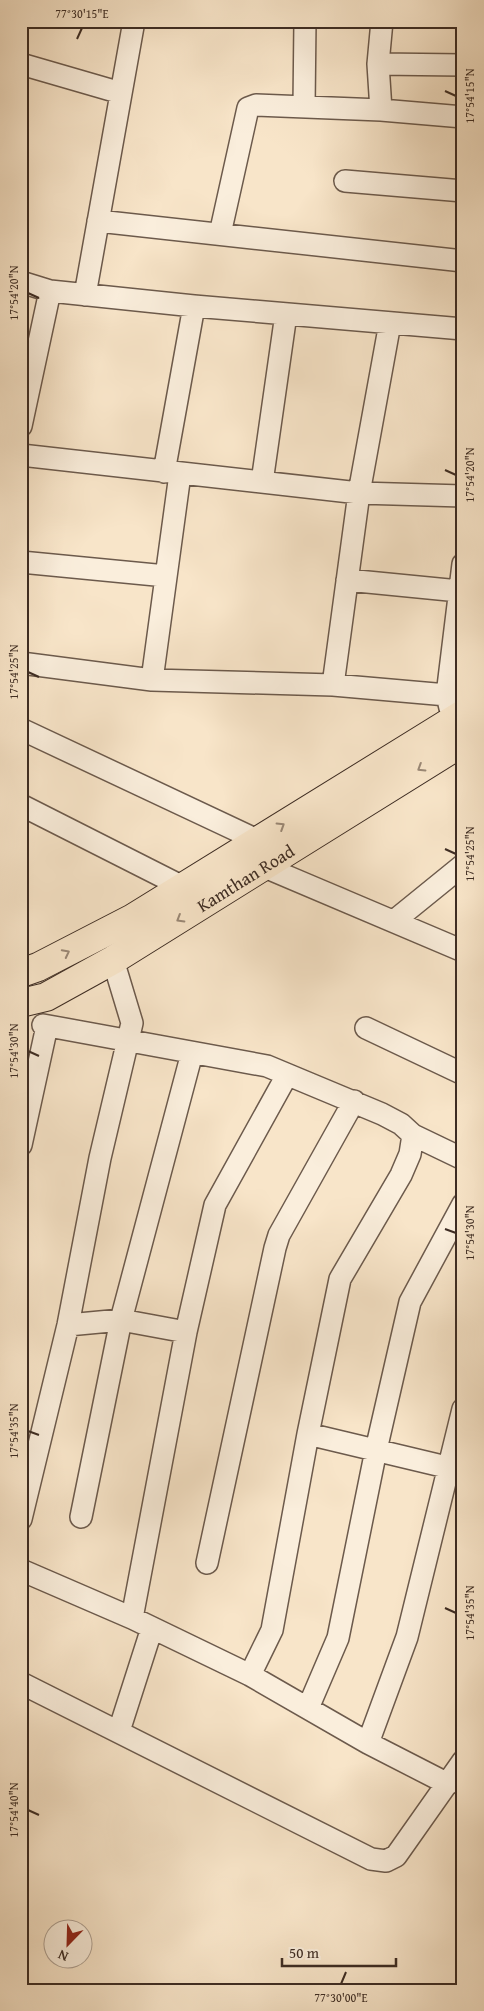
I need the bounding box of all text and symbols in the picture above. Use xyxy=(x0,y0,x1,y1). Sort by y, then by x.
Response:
text: 77°30'15"E xyxy=(55,5,109,22)
text: 17°54'15"N xyxy=(461,68,478,124)
text: 17°54'20"N xyxy=(5,265,22,321)
text: 17°54'20"N xyxy=(461,447,478,503)
text: 17°54'25"N xyxy=(5,644,22,700)
one-way arrow xyxy=(418,761,427,771)
one-way arrow xyxy=(275,822,284,832)
text: 17°54'25"N xyxy=(461,826,478,882)
street label: Kamthan Road xyxy=(191,837,300,918)
one-way arrow xyxy=(176,913,185,923)
one-way arrow xyxy=(60,949,69,959)
text: 17°54'30"N xyxy=(5,1023,22,1079)
text: 17°54'30"N xyxy=(461,1205,478,1261)
text: 17°54'35"N xyxy=(5,1403,22,1459)
text: 17°54'35"N xyxy=(461,1585,478,1641)
text: 17°54'40"N xyxy=(5,1782,22,1838)
north arrow xyxy=(42,1918,92,1968)
scale bar xyxy=(282,1936,395,1968)
text: 50 m xyxy=(289,1942,320,1963)
text: N xyxy=(54,1945,71,1967)
text: 77°30'00"E xyxy=(314,1989,368,2006)

